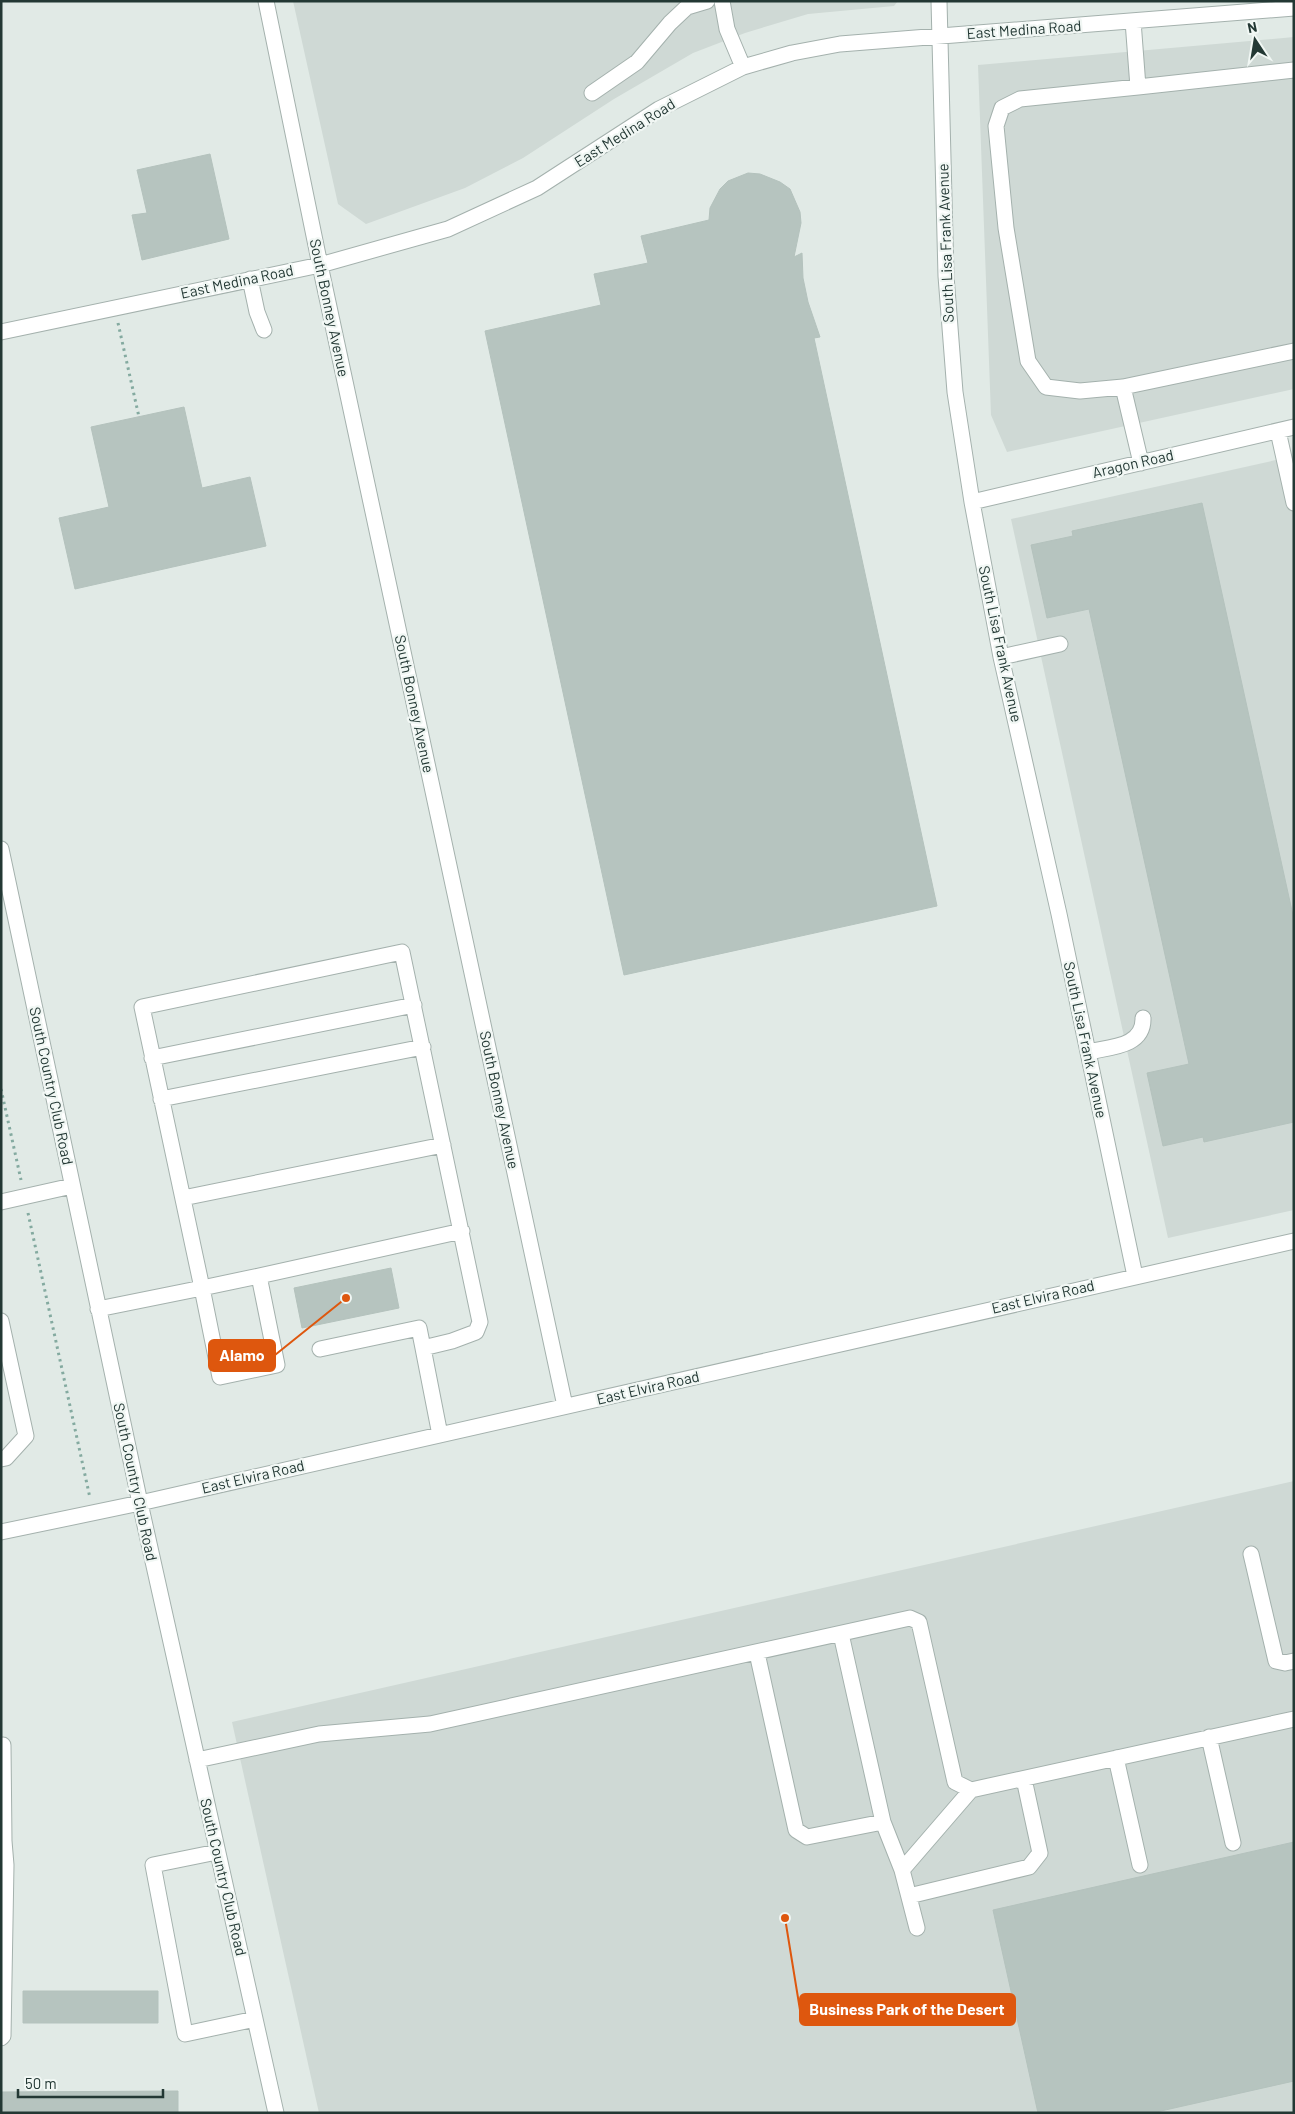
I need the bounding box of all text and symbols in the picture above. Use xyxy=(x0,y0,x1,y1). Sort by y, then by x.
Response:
north arrow xyxy=(1230,15,1280,65)
street label: East Medina Road xyxy=(966,16,1082,42)
text: N xyxy=(1246,18,1259,36)
street label: East Medina Road xyxy=(571,94,678,170)
street label: South Lisa Frank Avenue xyxy=(933,163,957,323)
street label: South Bonney Avenue xyxy=(307,237,353,378)
street label: East Medina Road xyxy=(179,260,295,302)
street label: Aragon Road xyxy=(1090,445,1175,481)
street label: South Lisa Frank Avenue xyxy=(976,564,1026,724)
street label: South Bonney Avenue xyxy=(392,633,438,774)
street label: South Lisa Frank Avenue xyxy=(1061,960,1111,1120)
street label: South Country Club Road xyxy=(26,1005,78,1166)
street label: South Bonney Avenue xyxy=(477,1029,523,1170)
street label: East Elvira Road xyxy=(990,1275,1096,1317)
callout: Alamo xyxy=(209,1340,275,1371)
text: Alamo xyxy=(219,1345,265,1364)
street label: East Elvira Road xyxy=(595,1366,701,1408)
street label: South Country Club Road xyxy=(110,1401,162,1562)
street label: East Elvira Road xyxy=(200,1455,306,1497)
street label: South Country Club Road xyxy=(197,1796,251,1957)
callout: Business Park of the Desert xyxy=(800,1994,1015,2025)
text: Business Park of the Desert xyxy=(809,1999,1005,2018)
scale bar xyxy=(18,2066,162,2098)
text: 50 m xyxy=(25,2074,57,2092)

